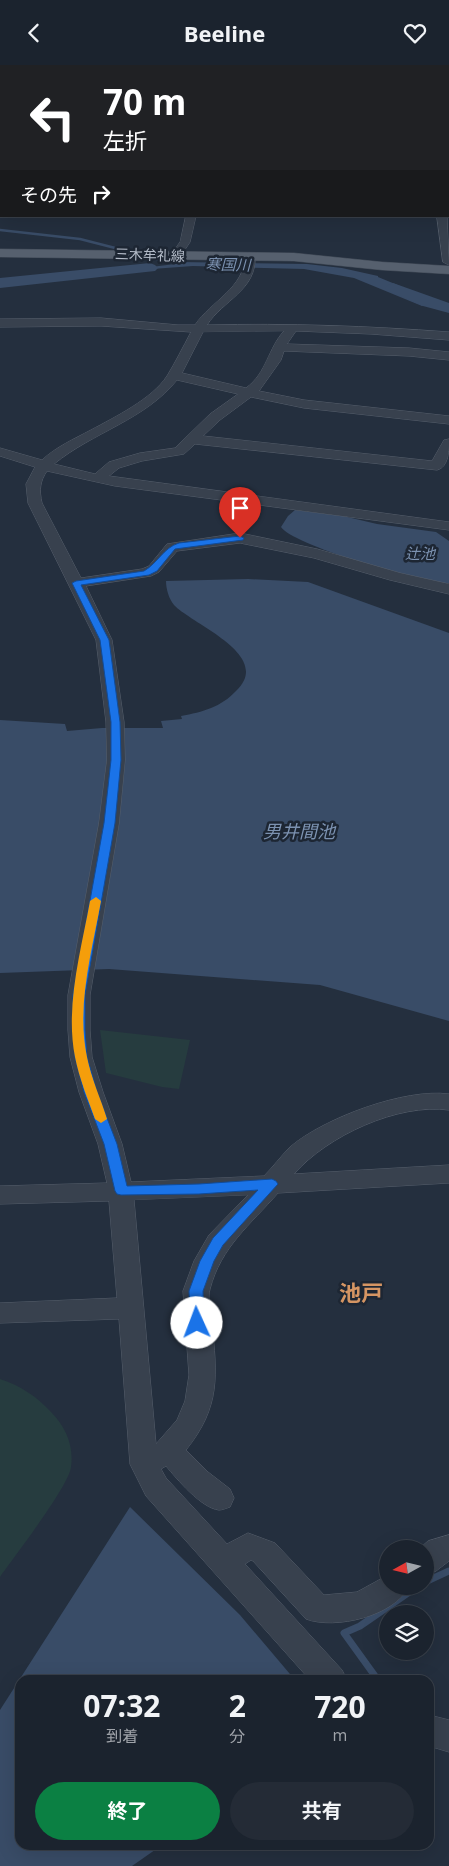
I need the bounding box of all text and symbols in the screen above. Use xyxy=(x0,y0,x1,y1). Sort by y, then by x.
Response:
text: Beeline xyxy=(184,18,265,48)
icon: back xyxy=(20,19,48,47)
icon: heart xyxy=(401,19,429,47)
text: 70 m xyxy=(103,78,186,125)
icon: left xyxy=(20,85,85,150)
text: 左折 xyxy=(103,125,147,155)
icon: right xyxy=(87,180,115,208)
text: その先 xyxy=(20,182,77,208)
street label: 三木牟礼線 xyxy=(115,244,185,265)
water label: 寒国川 xyxy=(205,254,253,274)
pin xyxy=(219,487,261,538)
icon: arrive xyxy=(226,494,254,522)
water label: 辻池 xyxy=(405,543,437,563)
water label: 男井間池 xyxy=(263,819,337,843)
district label: 池戸 xyxy=(339,1277,383,1307)
position arrow xyxy=(170,1296,222,1348)
north arrow xyxy=(379,1540,434,1595)
map controls xyxy=(379,1540,434,1660)
button: layers xyxy=(379,1605,434,1660)
text: 07:32 xyxy=(83,1685,160,1726)
text: 2 xyxy=(229,1685,246,1726)
text: 720 xyxy=(314,1686,366,1727)
text: m xyxy=(333,1724,347,1746)
text: 到着 xyxy=(106,1725,138,1747)
text: 分 xyxy=(229,1725,245,1747)
button: 終了 xyxy=(35,1782,220,1840)
button: 共有 xyxy=(230,1782,414,1840)

